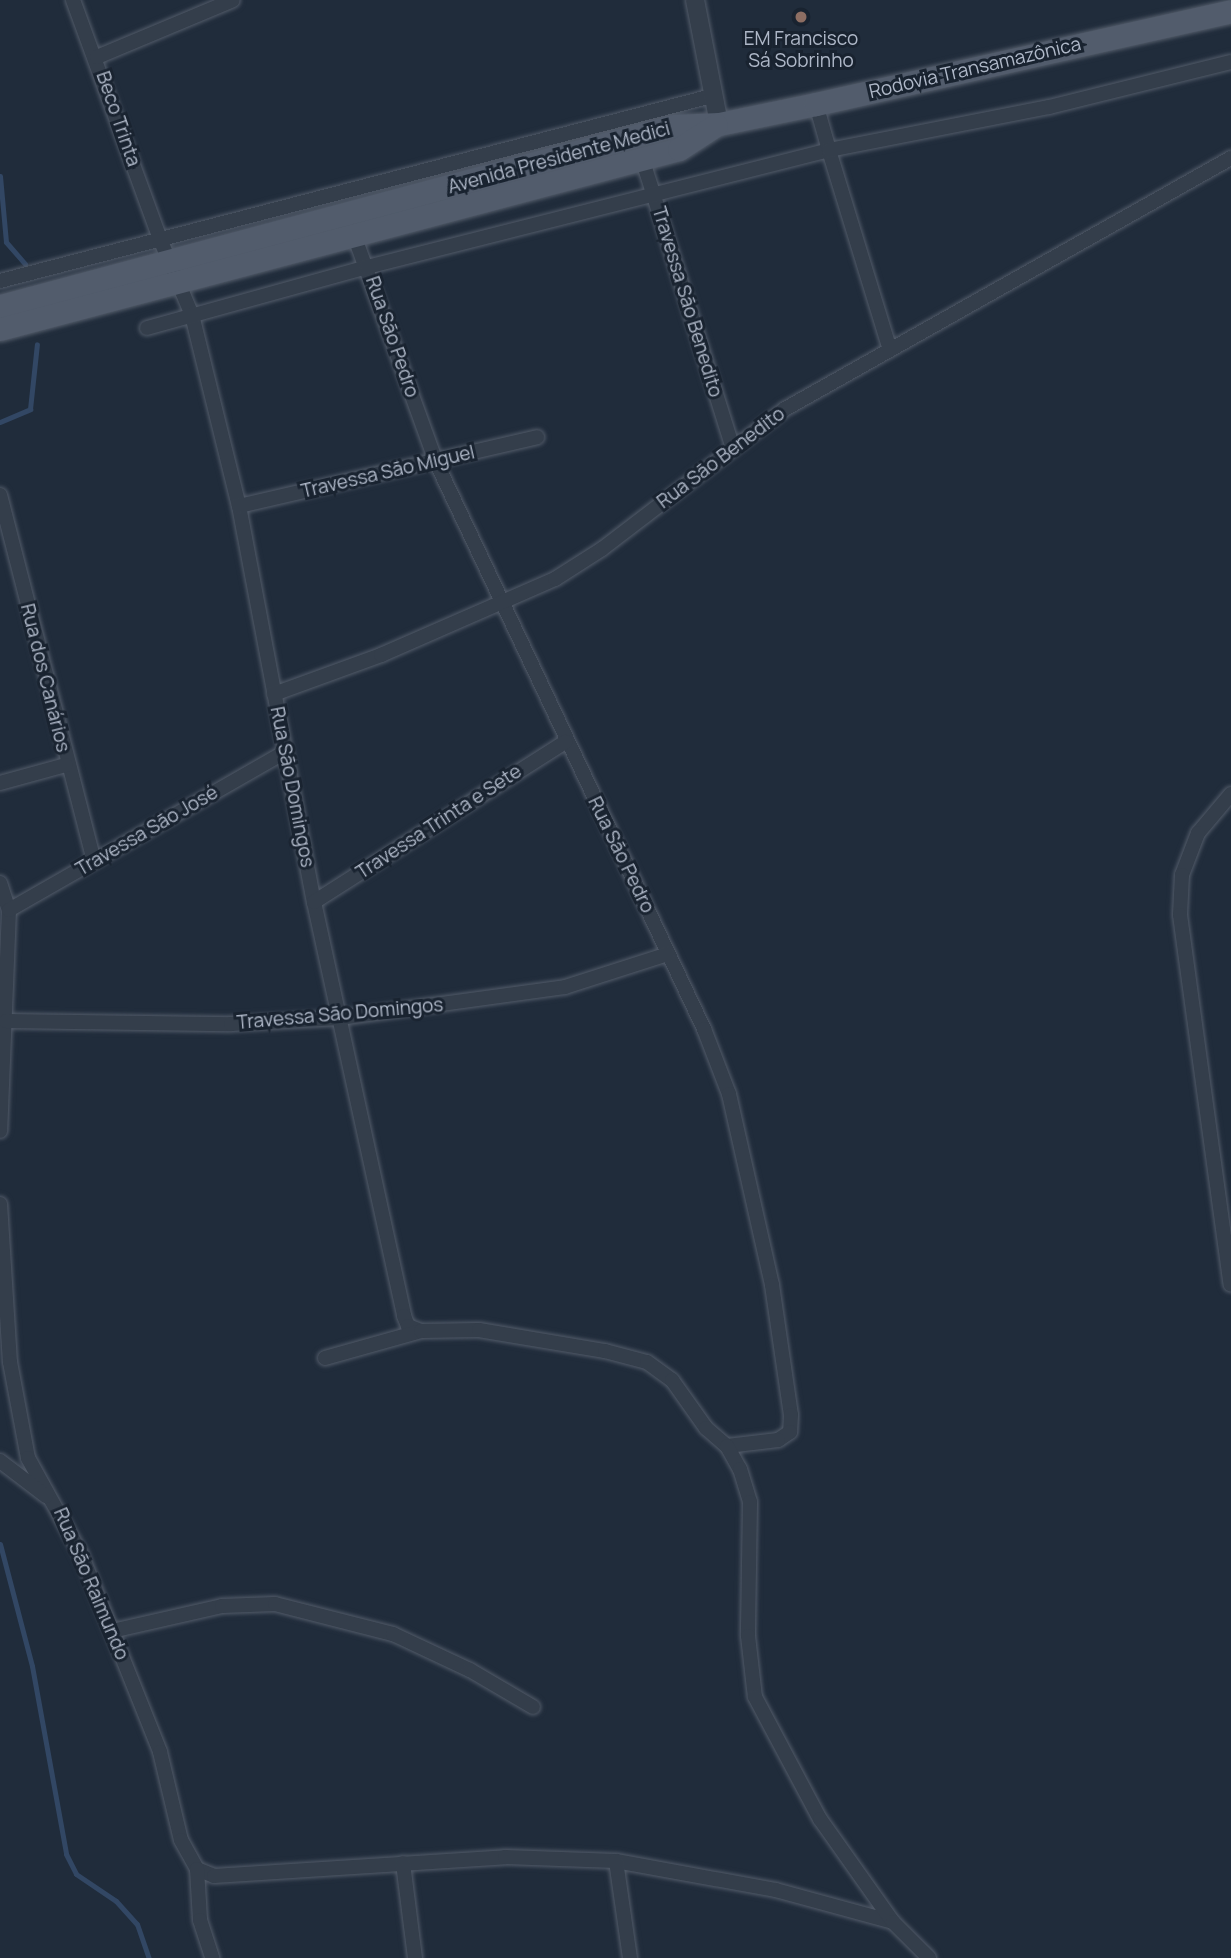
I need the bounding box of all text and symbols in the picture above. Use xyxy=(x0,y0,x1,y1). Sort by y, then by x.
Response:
marker: EM Francisco Sá Sobrinho xyxy=(793,9,809,25)
place label: EM Francisco Sá Sobrinho xyxy=(744,28,858,72)
street label: Rodovia Transamazônica xyxy=(867,32,1083,104)
street label: Beco Trinta xyxy=(91,68,145,170)
street label: Avenida Presidente Medici xyxy=(445,117,673,199)
street label: Travessa São Benedito xyxy=(647,204,727,400)
street label: Rua São Pedro xyxy=(361,273,423,401)
street label: Rua São Benedito xyxy=(653,403,789,513)
street label: Travessa São Miguel xyxy=(299,441,477,503)
street label: Rua dos Canários xyxy=(16,601,74,755)
street label: Rua São Domingos xyxy=(265,705,319,869)
street label: Travessa Trinta e Sete xyxy=(352,760,526,884)
street label: Travessa São José xyxy=(72,781,222,881)
street label: Rua São Pedro xyxy=(583,793,659,917)
street label: Travessa São Domingos xyxy=(236,994,444,1034)
street label: Rua São Raimundo xyxy=(49,1505,133,1663)

